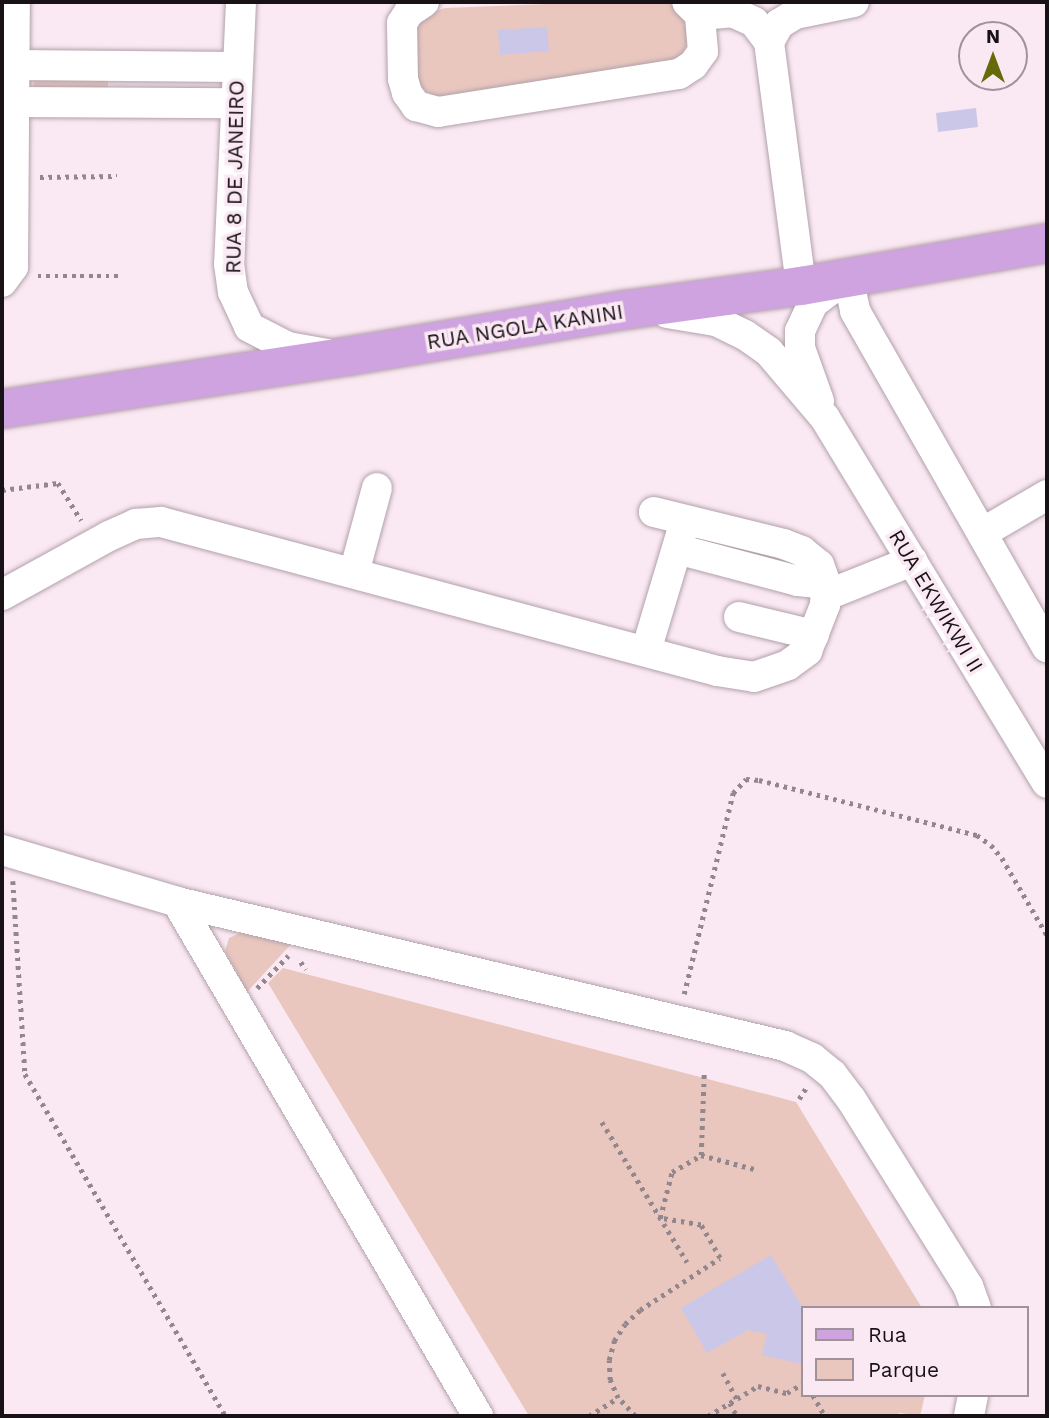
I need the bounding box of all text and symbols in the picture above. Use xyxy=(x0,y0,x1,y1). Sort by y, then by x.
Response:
north arrow xyxy=(958,21,1028,91)
text: N xyxy=(986,25,1000,48)
street label: RUA 8 DE JANEIRO xyxy=(221,79,249,275)
street label: RUA NGOLA KANINI xyxy=(424,299,626,355)
street label: RUA EKWIKWI II xyxy=(883,525,989,677)
legend xyxy=(800,1306,1028,1397)
text: Rua xyxy=(868,1322,907,1347)
text: Parque xyxy=(868,1357,939,1382)

